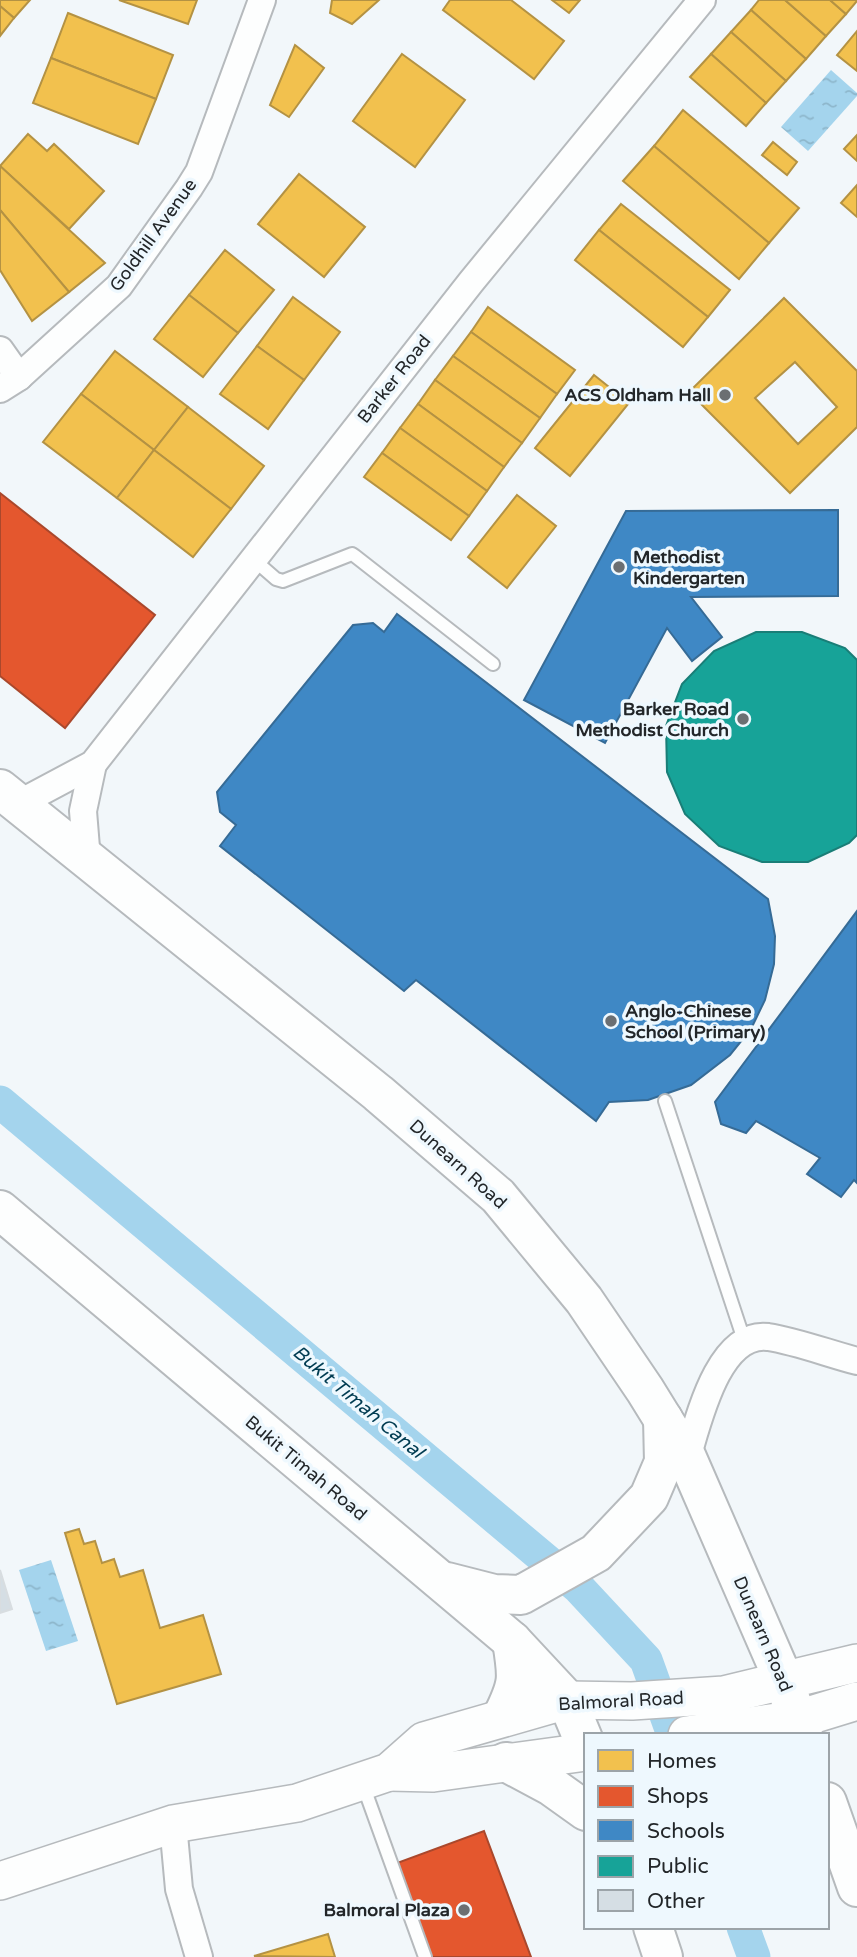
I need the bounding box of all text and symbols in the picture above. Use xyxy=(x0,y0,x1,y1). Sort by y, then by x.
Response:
street label: Goldhill Avenue xyxy=(105,174,201,296)
street label: Barker Road xyxy=(353,330,435,428)
place label: ACS Oldham Hall xyxy=(564,384,711,406)
marker: ACS Oldham Hall xyxy=(717,387,733,403)
place label: Methodist Kindergarten xyxy=(633,546,745,589)
marker: Methodist Kindergarten xyxy=(611,559,627,575)
place label: Barker Road Methodist Church xyxy=(575,698,729,741)
marker: Barker Road Methodist Church xyxy=(735,711,751,727)
place label: Anglo-Chinese School (Primary) xyxy=(625,1000,766,1043)
marker: Anglo-Chinese School (Primary) xyxy=(603,1013,619,1029)
street label: Dunearn Road xyxy=(405,1115,511,1213)
water label: Bukit Timah Canal xyxy=(288,1341,429,1464)
street label: Bukit Timah Road xyxy=(241,1411,371,1525)
street label: Dunearn Road xyxy=(729,1573,797,1695)
street label: Balmoral Road xyxy=(558,1687,684,1715)
legend xyxy=(584,1733,829,1929)
text: Homes xyxy=(647,1749,717,1774)
text: Shops xyxy=(647,1784,709,1809)
text: Schools xyxy=(647,1819,725,1844)
text: Public xyxy=(647,1854,709,1879)
text: Other xyxy=(647,1889,705,1914)
place label: Balmoral Plaza xyxy=(324,1899,450,1921)
marker: Balmoral Plaza xyxy=(456,1902,472,1918)

